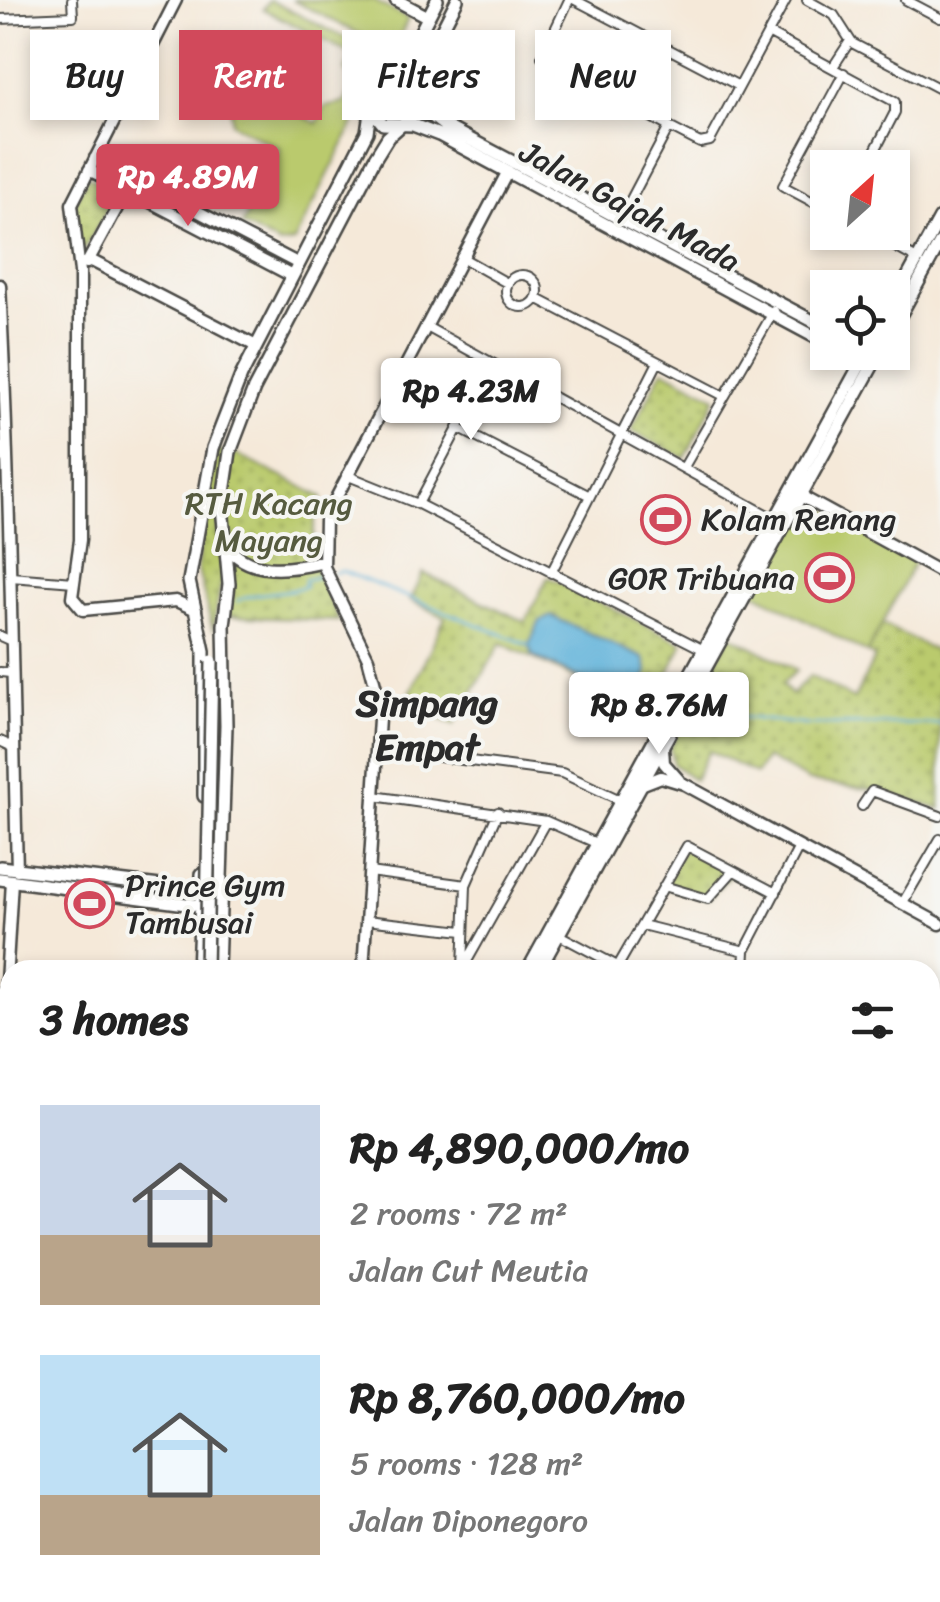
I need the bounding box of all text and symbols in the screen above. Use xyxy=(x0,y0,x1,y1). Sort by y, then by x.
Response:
chip: Buy xyxy=(30,30,159,120)
chip: Rent xyxy=(179,30,322,120)
chip: Filters xyxy=(342,30,515,120)
chip: New xyxy=(535,30,671,120)
street label: Jalan Gajah Mada xyxy=(508,124,750,289)
pin: Rp 4.89M xyxy=(85,144,291,229)
text: Rp 4.89M xyxy=(118,148,258,205)
north arrow xyxy=(810,150,910,250)
map controls xyxy=(810,150,910,370)
button: locate xyxy=(810,270,910,370)
pin: Rp 4.23M xyxy=(368,358,574,443)
text: Rp 4.23M xyxy=(403,362,539,419)
park label: RTH Kacang Mayang xyxy=(185,475,353,569)
place label: Kolam Renang xyxy=(701,491,897,548)
sports icon: Kolam Renang xyxy=(640,493,692,545)
place label: GOR Tribuana xyxy=(608,550,795,607)
sports icon: GOR Tribuana xyxy=(804,552,856,604)
district label: Simpang Empat xyxy=(355,670,498,781)
pin: Rp 8.76M xyxy=(556,672,762,757)
text: Rp 8.76M xyxy=(591,676,727,733)
place label: Prince Gym Tambusai xyxy=(125,857,285,951)
sports icon: Prince Gym Tambusai xyxy=(64,877,116,929)
text: 3 homes xyxy=(40,983,188,1057)
icon: filters xyxy=(845,993,900,1048)
text: Rp 4,890,000/mo xyxy=(350,1111,689,1185)
icon: home xyxy=(120,1145,240,1265)
text: 2 rooms · 72 m² xyxy=(350,1185,568,1242)
text: Jalan Cut Meutia xyxy=(350,1242,589,1299)
text: Rp 8,760,000/mo xyxy=(350,1361,685,1435)
icon: home xyxy=(120,1395,240,1515)
text: 5 rooms · 128 m² xyxy=(350,1435,583,1492)
text: Jalan Diponegoro xyxy=(350,1492,588,1549)

